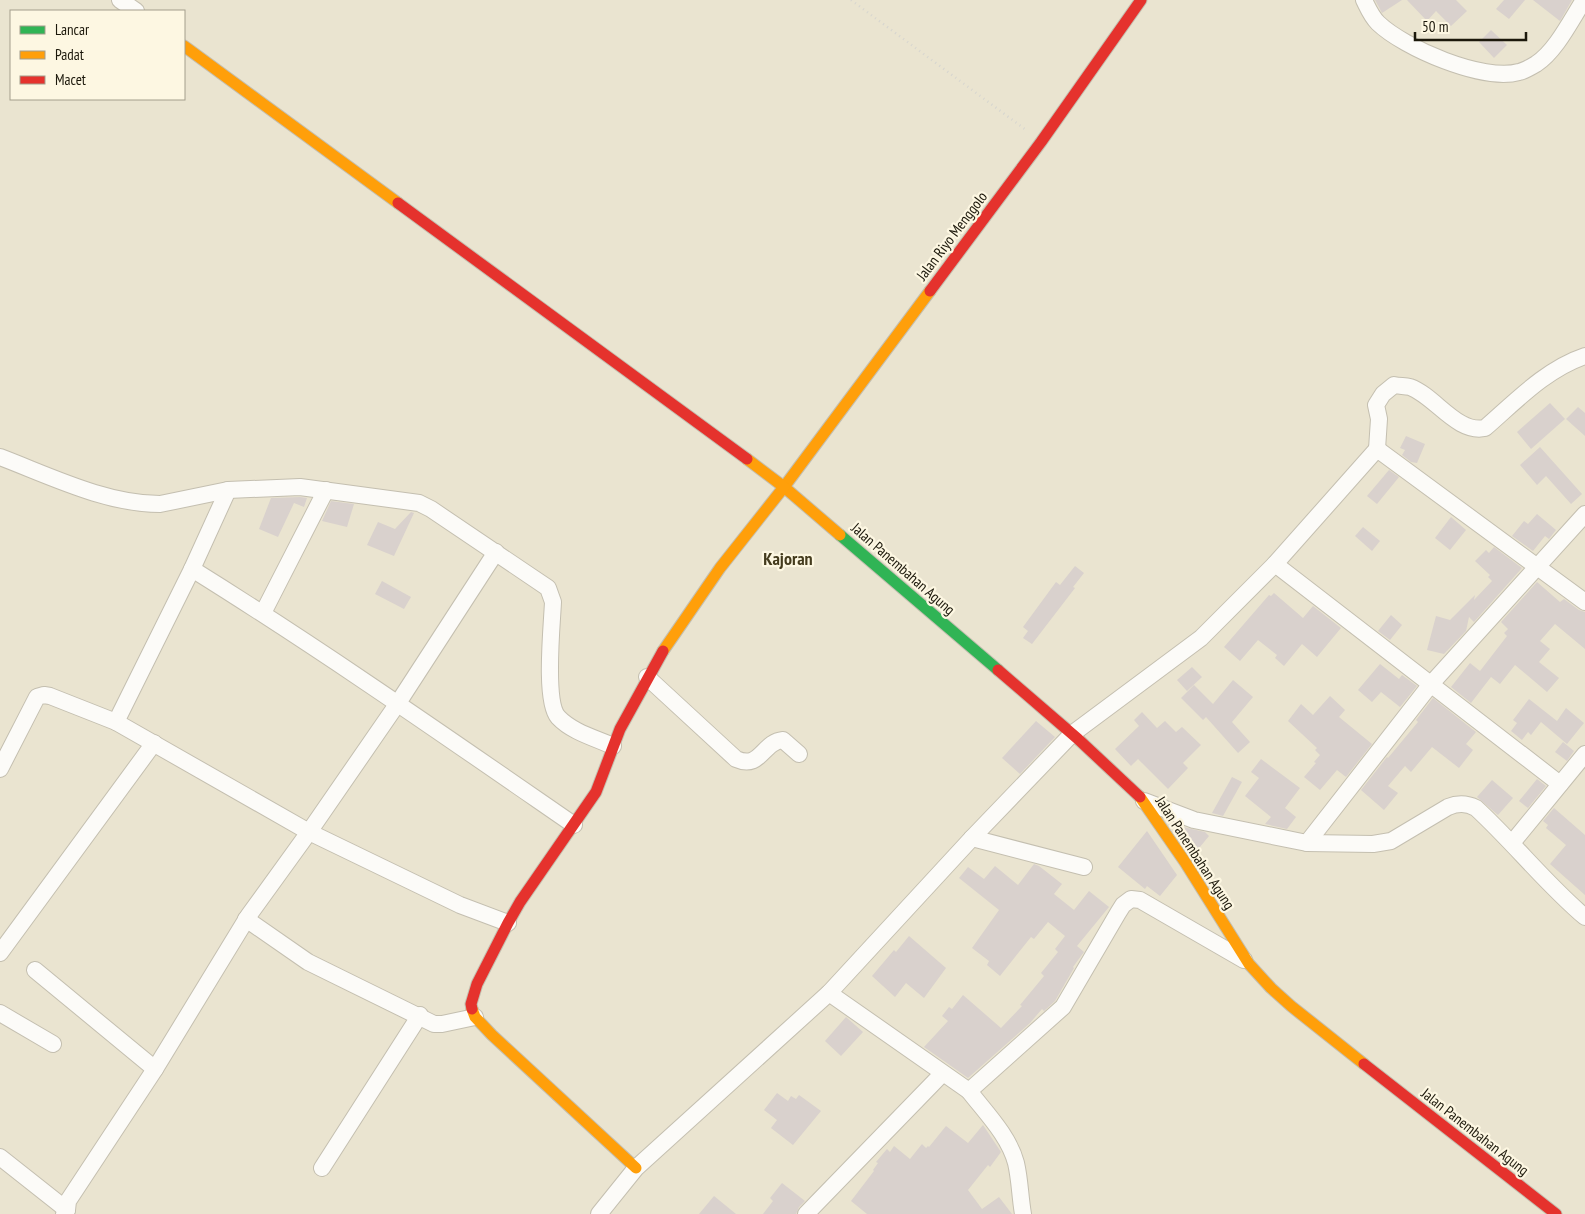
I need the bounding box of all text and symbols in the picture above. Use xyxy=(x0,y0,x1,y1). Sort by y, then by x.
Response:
legend xyxy=(10,10,185,100)
scale bar xyxy=(1415,10,1526,42)
text: 50 m xyxy=(1422,17,1448,36)
text: Lancar xyxy=(55,20,90,39)
text: Padat xyxy=(55,45,84,64)
text: Macet xyxy=(55,70,86,89)
street label: Jalan Riyo Menggolo xyxy=(911,187,991,285)
street label: Jalan Panembahan Agung xyxy=(847,518,959,619)
district label: Kajoran xyxy=(763,547,813,570)
street label: Jalan Panembahan Agung xyxy=(1151,792,1239,913)
street label: Jalan Panembahan Agung xyxy=(1417,1083,1533,1179)

